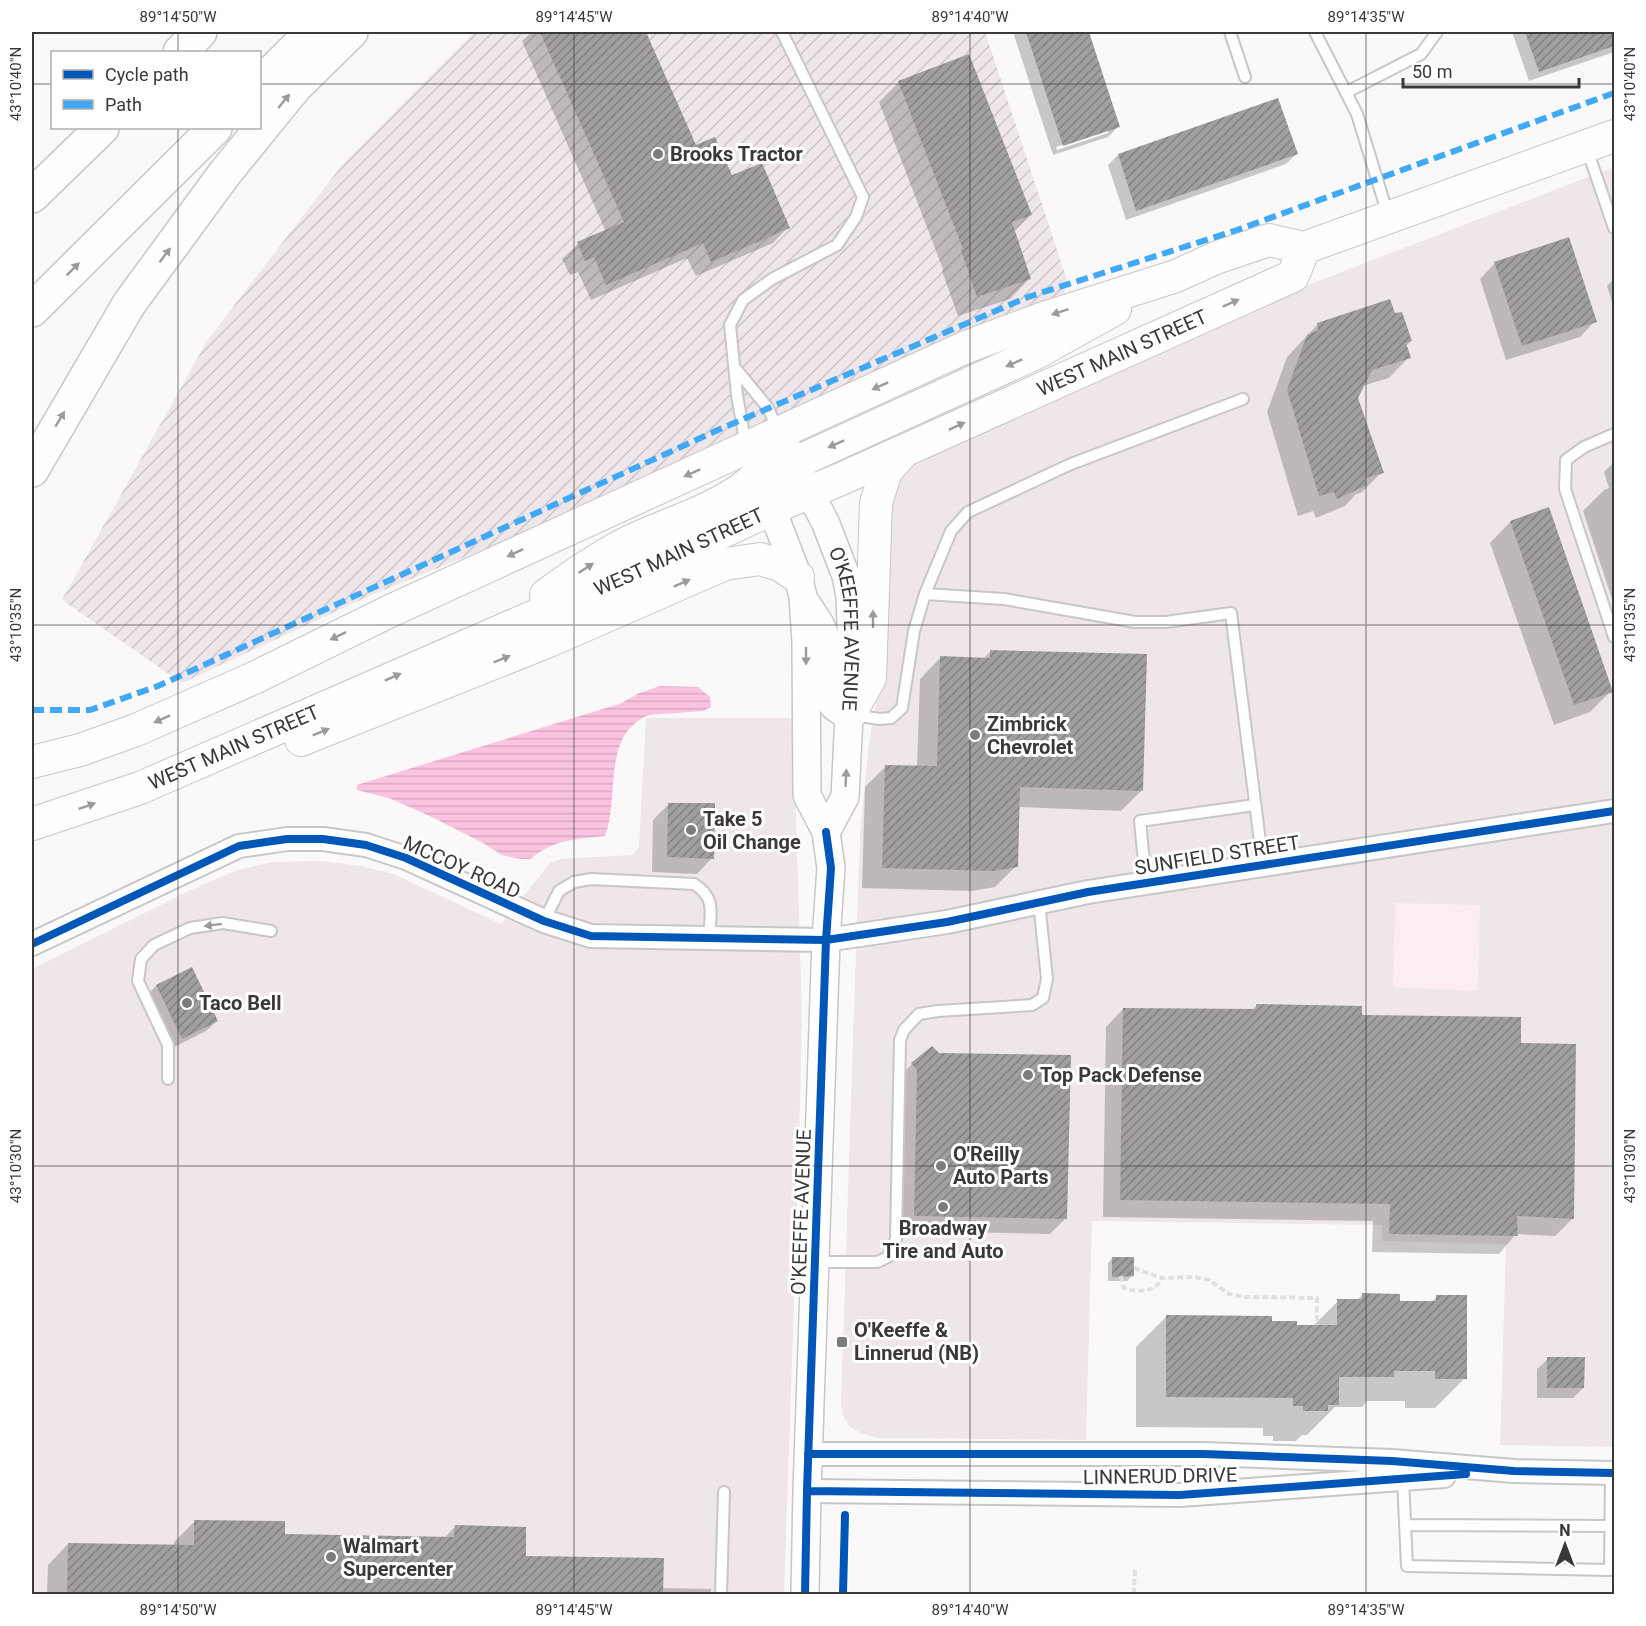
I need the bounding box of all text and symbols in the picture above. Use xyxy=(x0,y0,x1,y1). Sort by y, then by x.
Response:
text: 89°14'50"W xyxy=(140,8,216,26)
text: 89°14'45"W xyxy=(536,8,612,26)
text: 89°14'40"W xyxy=(932,8,1008,26)
text: 89°14'35"W xyxy=(1328,8,1404,26)
text: 43°10'40"N xyxy=(7,47,25,121)
text: 43°10'40"N xyxy=(1621,47,1639,121)
legend xyxy=(51,51,261,129)
scale bar xyxy=(1403,51,1578,89)
text: 50 m xyxy=(1412,61,1452,82)
text: Cycle path xyxy=(105,64,189,85)
one-way arrow xyxy=(277,93,290,109)
text: Path xyxy=(105,94,142,115)
place label: Brooks Tractor xyxy=(670,142,803,166)
marker: Brooks Tractor xyxy=(651,147,665,161)
one-way arrow xyxy=(158,248,170,263)
one-way arrow xyxy=(66,262,80,277)
one-way arrow xyxy=(1223,298,1241,308)
street label: WEST MAIN STREET xyxy=(1033,304,1211,401)
one-way arrow xyxy=(1051,308,1069,318)
one-way arrow xyxy=(1005,359,1022,368)
one-way arrow xyxy=(870,381,888,391)
one-way arrow xyxy=(55,411,65,428)
one-way arrow xyxy=(949,422,966,431)
one-way arrow xyxy=(827,439,845,449)
one-way arrow xyxy=(683,468,701,478)
street label: WEST MAIN STREET xyxy=(590,503,767,601)
street label: O'KEEFFE AVENUE xyxy=(824,543,864,711)
one-way arrow xyxy=(506,549,523,558)
one-way arrow xyxy=(578,563,594,574)
one-way arrow xyxy=(673,578,691,588)
text: 43°10'35"N xyxy=(7,588,25,662)
text: 43°10'35"N xyxy=(1621,588,1639,662)
one-way arrow xyxy=(868,609,878,628)
one-way arrow xyxy=(330,632,347,641)
one-way arrow xyxy=(802,647,811,666)
one-way arrow xyxy=(494,654,512,664)
one-way arrow xyxy=(384,672,402,682)
street label: WEST MAIN STREET xyxy=(145,699,323,795)
place label: Zimbrick Chevrolet xyxy=(987,712,1073,759)
one-way arrow xyxy=(153,714,170,723)
one-way arrow xyxy=(312,727,330,736)
marker: Zimbrick Chevrolet xyxy=(968,728,982,742)
one-way arrow xyxy=(841,769,850,788)
one-way arrow xyxy=(78,801,96,811)
place label: Take 5 Oil Change xyxy=(703,807,801,854)
marker: Take 5 Oil Change xyxy=(684,823,698,837)
street label: MCCOY ROAD xyxy=(400,830,524,904)
street label: SUNFIELD STREET xyxy=(1133,830,1301,880)
one-way arrow xyxy=(204,920,223,929)
place label: Taco Bell xyxy=(199,991,281,1015)
marker: Taco Bell xyxy=(180,996,194,1010)
place label: Top Pack Defense xyxy=(1040,1063,1202,1087)
marker: Top Pack Defense xyxy=(1021,1068,1035,1082)
text: 43°10'30"N xyxy=(7,1129,25,1203)
street label: O'KEEFFE AVENUE xyxy=(786,1129,816,1295)
text: 43°10'30"N xyxy=(1621,1129,1639,1203)
place label: O'Reilly Auto Parts xyxy=(953,1142,1049,1189)
marker: O'Reilly Auto Parts xyxy=(934,1159,948,1173)
marker: Broadway Tire and Auto xyxy=(936,1200,950,1214)
place label: Broadway Tire and Auto xyxy=(882,1216,1004,1263)
place label: O'Keeffe & Linnerud (NB) xyxy=(854,1318,979,1365)
marker: O'Keeffe & Linnerud (NB) xyxy=(835,1335,849,1349)
street label: LINNERUD DRIVE xyxy=(1083,1463,1237,1489)
north arrow xyxy=(1535,1515,1595,1575)
text: N xyxy=(1559,1521,1571,1540)
place label: Walmart Supercenter xyxy=(343,1534,454,1581)
marker: Walmart Supercenter xyxy=(324,1550,338,1564)
text: 89°14'50"W xyxy=(140,1601,216,1619)
text: 89°14'45"W xyxy=(536,1601,612,1619)
text: 89°14'40"W xyxy=(932,1601,1008,1619)
text: 89°14'35"W xyxy=(1328,1601,1404,1619)

